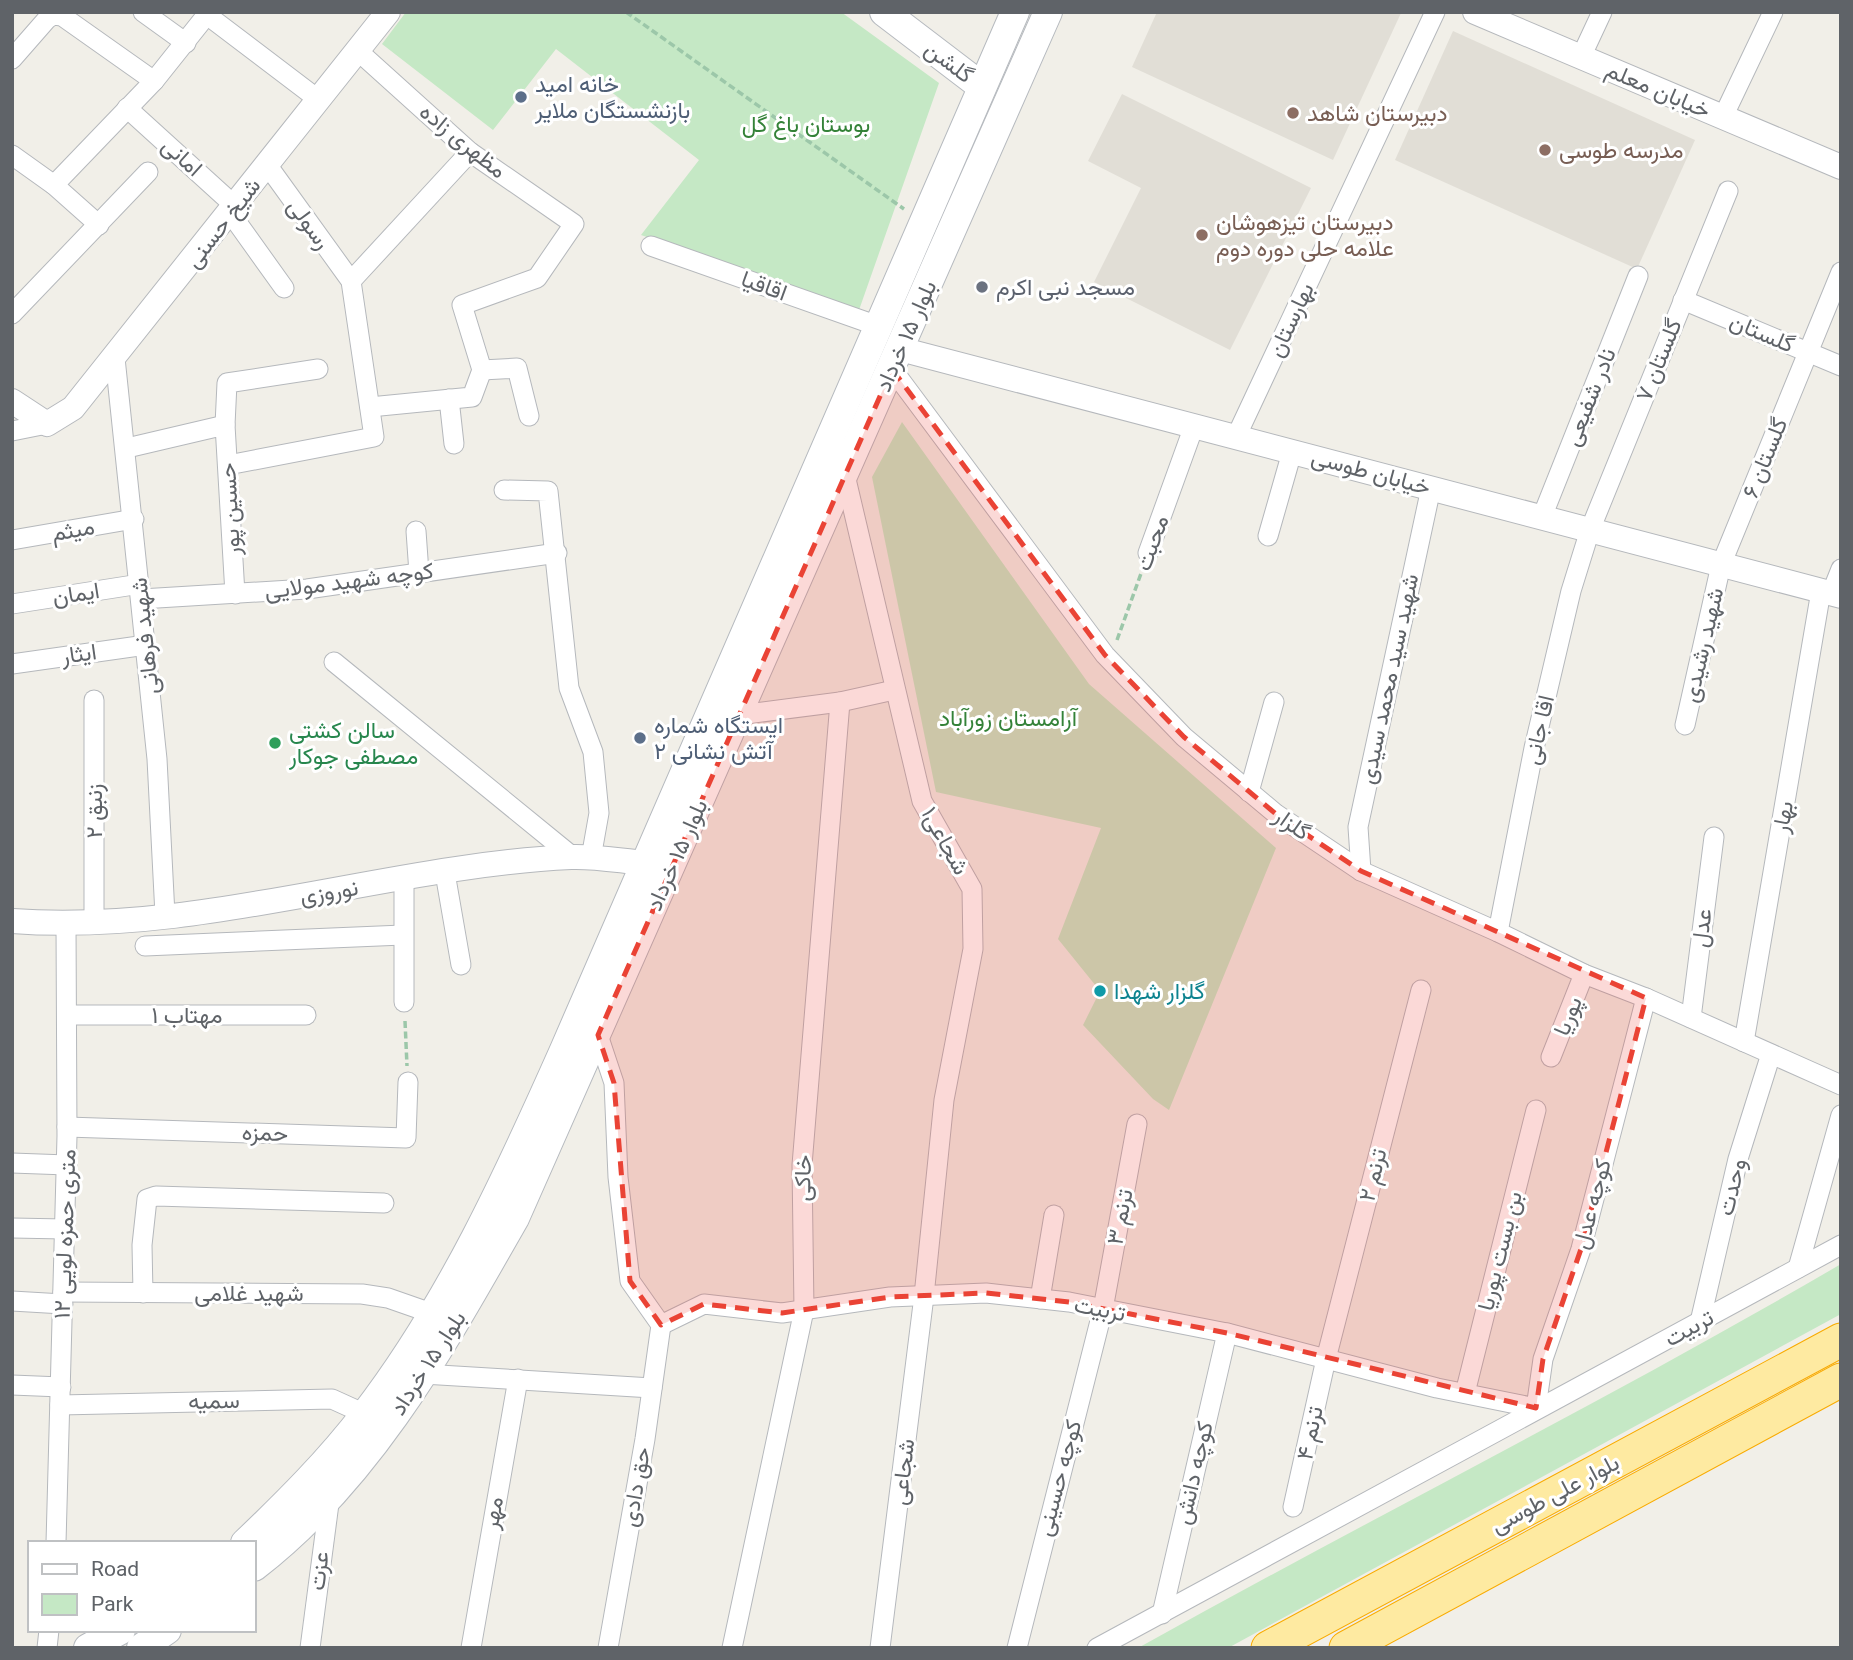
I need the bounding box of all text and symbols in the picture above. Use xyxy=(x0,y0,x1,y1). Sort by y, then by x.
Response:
street label: گلشن xyxy=(919,35,979,89)
street label: خیابان معلم xyxy=(1601,56,1714,125)
place label: خانه امید بازنشستگان ملایر xyxy=(534,71,690,125)
marker: خانه امید بازنشستگان ملایر xyxy=(513,89,529,105)
street label: مظهری زاده xyxy=(414,98,512,185)
place label: دبیرستان شاهد xyxy=(1307,100,1448,128)
marker: دبیرستان شاهد xyxy=(1285,105,1301,121)
park label: بوستان باغ گل xyxy=(742,111,870,140)
street label: امانی xyxy=(156,132,208,182)
place label: مدرسه طوسی xyxy=(1559,137,1684,165)
marker: مدرسه طوسی xyxy=(1537,142,1553,158)
street label: شیخ حسنی xyxy=(179,173,268,275)
street label: رسولی xyxy=(281,193,336,255)
place label: دبیرستان تیزهوشان علامه حلی دوره دوم xyxy=(1216,209,1394,263)
marker: دبیرستان تیزهوشان علامه حلی دوره دوم xyxy=(1194,227,1210,243)
street label: اقاقیا xyxy=(737,265,791,307)
place label: مسجد نبی اکرم xyxy=(996,274,1135,302)
street label: بلوار ۱۵ خرداد xyxy=(869,276,943,396)
marker: مسجد نبی اکرم xyxy=(974,279,990,295)
street label: بهارستان xyxy=(1262,279,1321,362)
street label: گلستان xyxy=(1726,307,1798,359)
street label: گلستان ۷ xyxy=(1630,315,1688,405)
street label: نادر شفیعی xyxy=(1558,344,1623,450)
street label: گلستان ۶ xyxy=(1737,414,1793,502)
street label: خیابان طوسی xyxy=(1308,443,1433,502)
street label: حسین پور xyxy=(214,462,248,557)
street label: محبت xyxy=(1130,511,1174,575)
street label: میثم xyxy=(49,513,97,548)
street label: کوچه شهید مولایی xyxy=(263,557,435,607)
street label: شهید سید محمد سیدی xyxy=(1354,571,1425,787)
street label: شهید فرهانی xyxy=(125,576,166,696)
street label: ایمان xyxy=(51,577,101,611)
street label: شهید رشیدی xyxy=(1677,585,1730,705)
street label: ایثار xyxy=(59,638,98,671)
street label: اقا جانی xyxy=(1518,693,1560,767)
park label: آرامستان زورآباد xyxy=(939,705,1079,733)
place label: ایستگاه شماره ۲ آتش نشانی xyxy=(654,712,783,765)
place label: سالن کشتی مصطفی جوکار xyxy=(288,717,418,771)
marker: ایستگاه شماره ۲ آتش نشانی xyxy=(632,730,648,746)
marker: سالن کشتی مصطفی جوکار xyxy=(267,735,283,751)
street label: زنبق ۲ xyxy=(81,784,109,838)
street label: بلوار ۱۵ خرداد xyxy=(640,795,714,915)
street label: بهار xyxy=(1767,799,1800,836)
street label: گلزار xyxy=(1267,801,1315,847)
street label: شجاعی۱ xyxy=(915,802,975,880)
street label: نوروزی xyxy=(298,874,360,911)
street label: عدل xyxy=(1686,907,1719,949)
place label: گلزار شهدا xyxy=(1114,978,1205,1006)
marker: گلزار شهدا xyxy=(1092,983,1108,999)
street label: پوریا xyxy=(1548,993,1590,1040)
street label: مهتاب ۱ xyxy=(151,1002,223,1030)
street label: حمزه xyxy=(241,1119,289,1148)
street label: ترنم ۲ xyxy=(1353,1146,1394,1204)
street label: ۱۲ متری حمزه لویی xyxy=(49,1149,82,1319)
street label: خاکی xyxy=(789,1154,817,1202)
street label: کوچه عدل xyxy=(1567,1156,1619,1253)
street label: وحدت xyxy=(1712,1156,1752,1218)
street label: ترنم ۳ xyxy=(1101,1187,1140,1247)
street label: بن بست پوریا xyxy=(1472,1189,1530,1314)
street label: شهید غلامی xyxy=(194,1280,304,1308)
street label: تربیت xyxy=(1072,1291,1128,1328)
street label: تربیت xyxy=(1660,1304,1719,1353)
street label: بلوار ۱۵ خرداد xyxy=(384,1306,473,1421)
street label: سمیه xyxy=(188,1387,240,1415)
street label: ترنم ۴ xyxy=(1291,1404,1330,1463)
street label: کوچه حسینی xyxy=(1031,1417,1089,1540)
street label: کوچه دانش xyxy=(1169,1419,1221,1528)
street label: شجاعی xyxy=(886,1437,920,1507)
street label: حق دادی xyxy=(616,1445,656,1529)
street label: بلوار علی طوسی xyxy=(1486,1449,1624,1540)
street label: مهر xyxy=(477,1495,510,1533)
legend xyxy=(28,1541,256,1632)
street label: عزت xyxy=(303,1550,336,1592)
text: Road xyxy=(91,1557,139,1581)
text: Park xyxy=(91,1592,134,1616)

